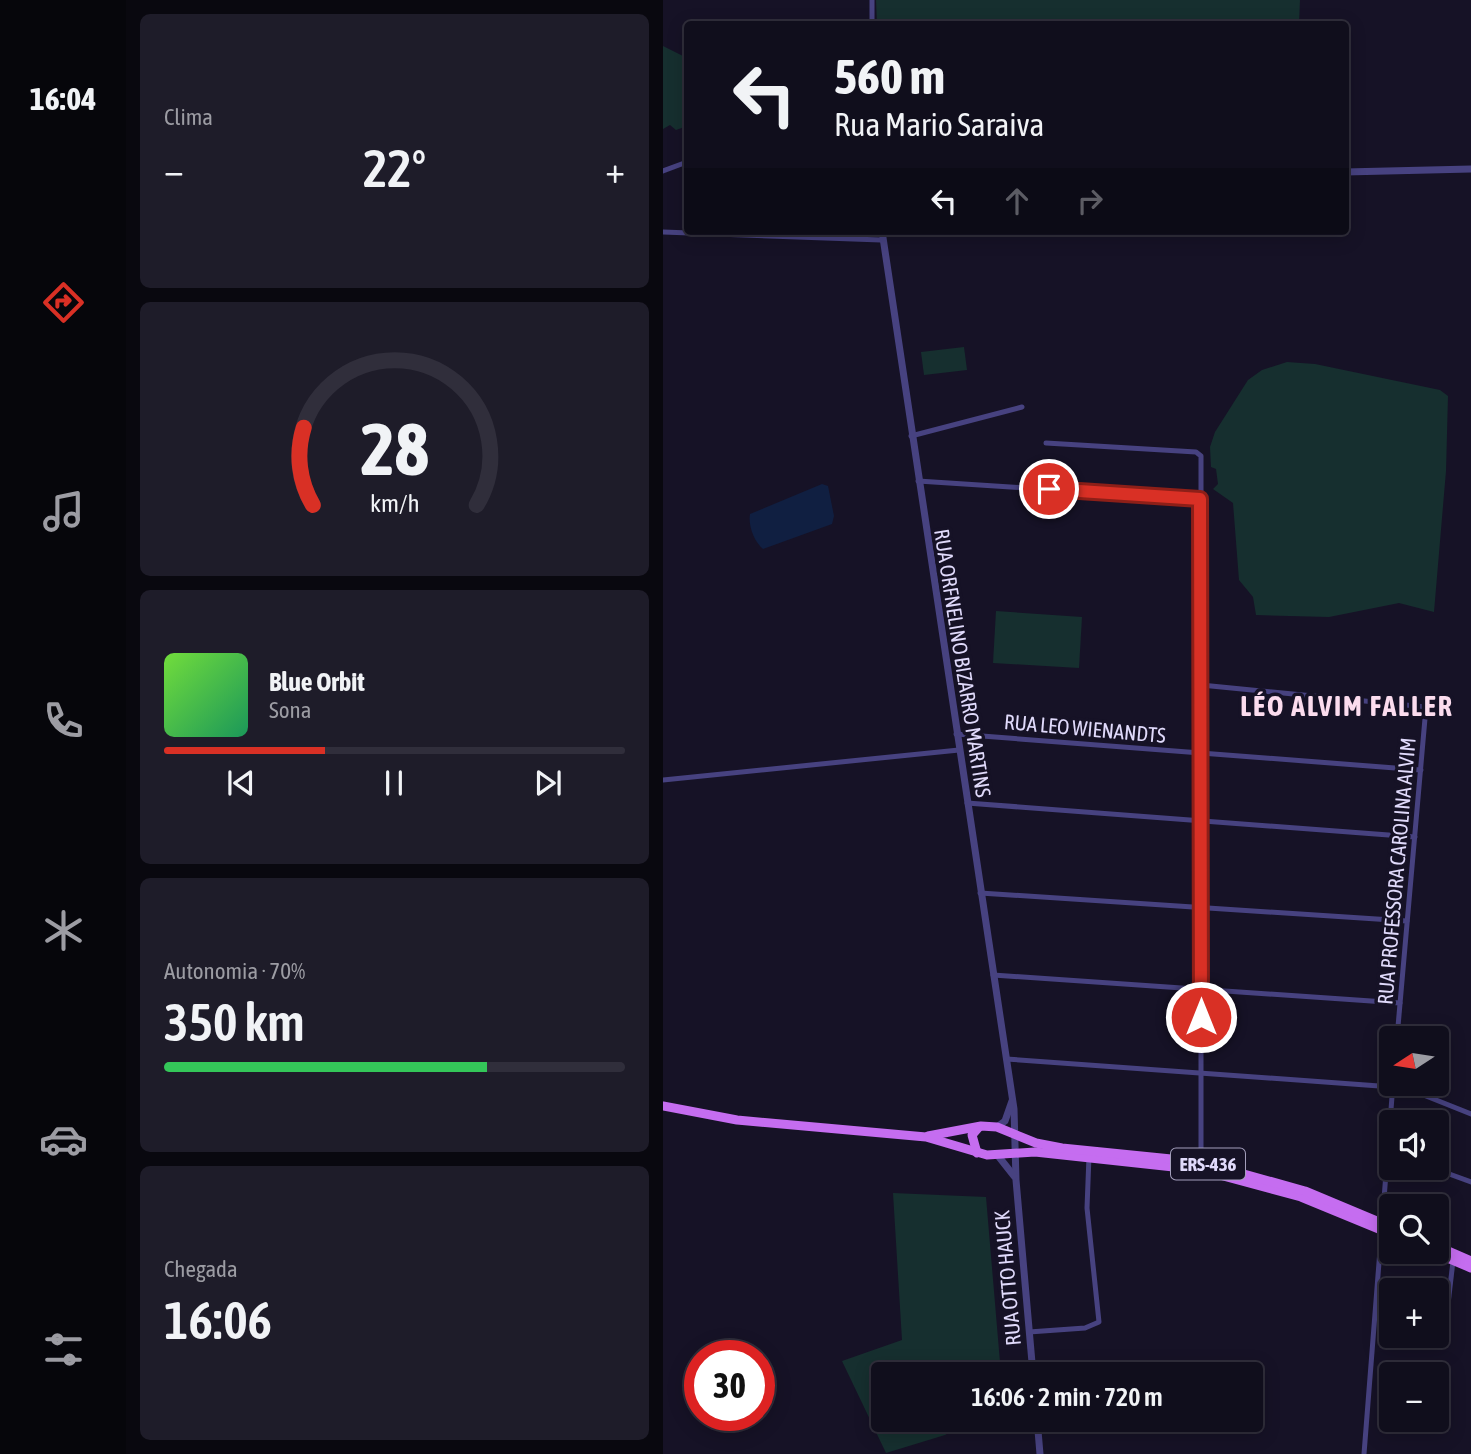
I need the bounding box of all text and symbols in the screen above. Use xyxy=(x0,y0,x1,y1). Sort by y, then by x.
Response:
text: 560 m xyxy=(834,48,945,104)
icon: left xyxy=(719,49,810,140)
text: 16:04 xyxy=(30,80,96,117)
text: Clima xyxy=(164,104,213,130)
text: Rua Mario Saraiva xyxy=(834,106,1044,143)
text: 22° xyxy=(363,138,426,198)
text: − xyxy=(164,148,184,191)
text: + xyxy=(605,148,625,191)
icon: left xyxy=(925,182,963,220)
icon: ahead xyxy=(998,182,1036,220)
icon: right xyxy=(1071,182,1109,220)
icon: directions xyxy=(39,278,88,327)
text: 28 xyxy=(360,407,429,490)
pin xyxy=(1019,459,1079,519)
icon: arrive xyxy=(1030,470,1068,508)
icon: music xyxy=(39,487,88,536)
text: km/h xyxy=(370,489,419,517)
street label: RUA ORFNELINO BIZARRO MARTINS xyxy=(930,527,996,799)
text: Blue Orbit xyxy=(269,667,365,697)
district label: LÉO ALVIM FALLER xyxy=(1240,690,1454,722)
icon: phone xyxy=(39,696,88,745)
text: Sona xyxy=(269,697,311,723)
street label: RUA LEO WIENANDTS xyxy=(1003,709,1167,747)
street label: RUA PROFESSORA CAROLINA ALVIM xyxy=(1372,736,1420,1006)
icon: previous xyxy=(222,764,260,802)
icon: pause xyxy=(375,764,413,802)
icon: next xyxy=(529,764,567,802)
icon: climate xyxy=(39,906,88,955)
text: Autonomia · 70% xyxy=(164,958,305,984)
position arrow xyxy=(1164,980,1238,1054)
text: 350 km xyxy=(164,992,305,1052)
north arrow xyxy=(1379,1026,1449,1096)
map controls xyxy=(1379,1026,1449,1432)
button: sound xyxy=(1379,1110,1449,1180)
icon: car xyxy=(39,1115,88,1164)
road number: ERS-436 xyxy=(1171,1148,1245,1180)
button: search xyxy=(1379,1194,1449,1264)
street label: RUA OTTO HAUCK xyxy=(989,1209,1025,1347)
text: Chegada xyxy=(164,1256,238,1282)
button: + xyxy=(1379,1278,1449,1348)
text: 16:06 xyxy=(164,1290,272,1350)
icon: filters xyxy=(39,1325,88,1374)
speed limit sign: 30 xyxy=(684,1340,775,1431)
button: − xyxy=(1379,1362,1449,1432)
text: 16:06 · 2 min · 720 m xyxy=(971,1382,1163,1412)

